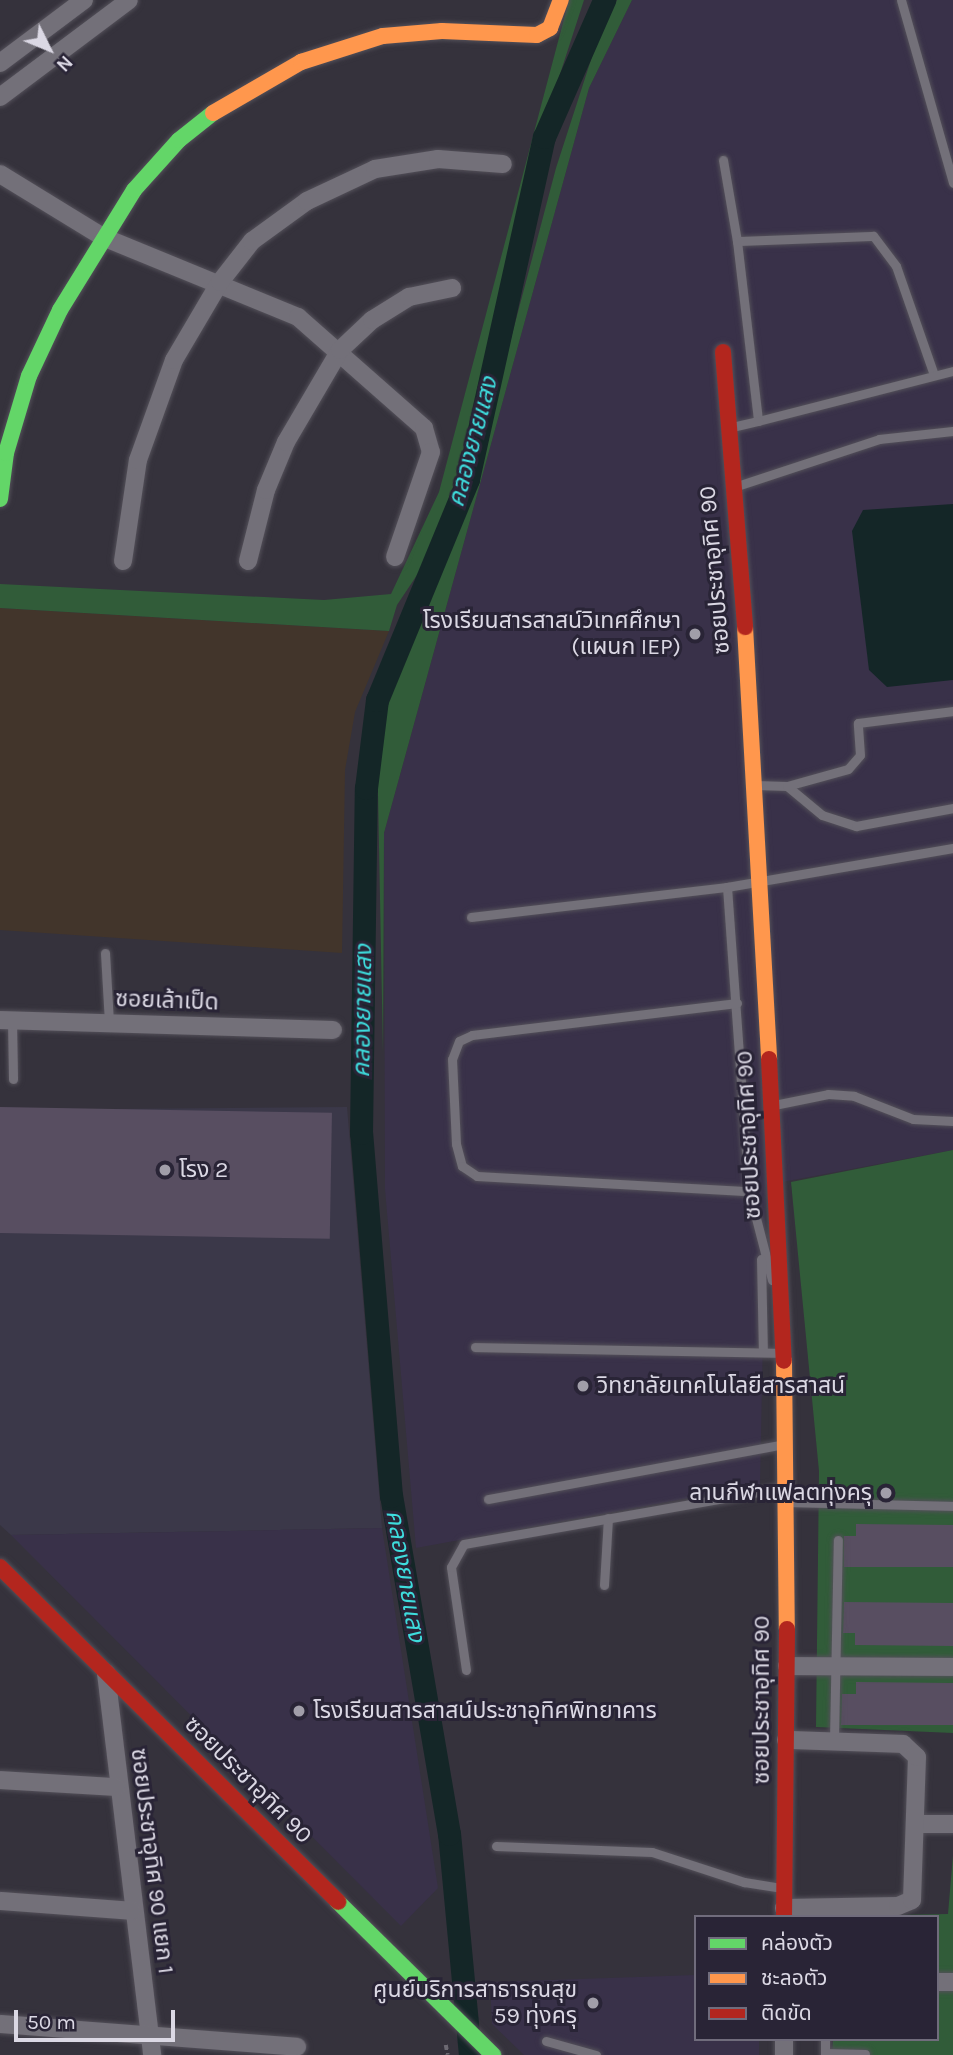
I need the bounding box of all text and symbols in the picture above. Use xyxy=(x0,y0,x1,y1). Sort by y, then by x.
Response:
north arrow xyxy=(14,14,84,84)
text: N xyxy=(52,51,77,76)
water label: คลองยายแสง xyxy=(442,374,504,510)
street label: ซอยประชาอุทิศ 90 xyxy=(694,485,736,655)
place label: โรงเรียนสารสาสน์วิเทศศึกษา (แผนก IEP) xyxy=(423,607,681,661)
marker: โรงเรียนสารสาสน์วิเทศศึกษา (แผนก IEP) xyxy=(687,626,703,642)
water label: คลองยายแสง xyxy=(347,944,379,1078)
street label: ซอยเล้าเป็ด xyxy=(115,985,219,1017)
street label: ซอยประชาอุทิศ 90 xyxy=(731,1050,767,1220)
place label: โรง 2 xyxy=(179,1156,228,1184)
marker: โรง 2 xyxy=(157,1162,173,1178)
place label: วิทยาลัยเทคโนโลยีสารสาสน์ xyxy=(597,1372,845,1400)
marker: วิทยาลัยเทคโนโลยีสารสาสน์ xyxy=(575,1378,591,1394)
place label: ลานกีฬาแฟลตทุ่งครุ xyxy=(689,1479,872,1507)
marker: ลานกีฬาแฟลตทุ่งครุ xyxy=(878,1485,894,1501)
water label: คลองยายแสง xyxy=(379,1508,431,1644)
street label: ซอยประชาอุทิศ 90 xyxy=(748,1616,776,1784)
place label: โรงเรียนสารสาสน์ประชาอุทิศพิทยาคาร xyxy=(313,1697,657,1725)
marker: โรงเรียนสารสาสน์ประชาอุทิศพิทยาคาร xyxy=(291,1703,307,1719)
street label: ซอยประชาอุทิศ 90 xyxy=(179,1711,317,1849)
street label: ซอยประชาอุทิศ 90 แยก 1 xyxy=(124,1747,180,1975)
legend xyxy=(694,1915,939,2041)
text: คล่องตัว xyxy=(761,1931,833,1955)
text: ชะลอตัว xyxy=(761,1966,827,1990)
place label: ศูนย์บริการสาธารณสุข 59 ทุ่งครุ xyxy=(373,1976,577,2030)
marker: ศูนย์บริการสาธารณสุข 59 ทุ่งครุ xyxy=(583,1993,603,2013)
scale bar xyxy=(18,1996,178,2040)
text: ติดขัด xyxy=(761,2001,812,2025)
text: 50 m xyxy=(27,2010,76,2034)

